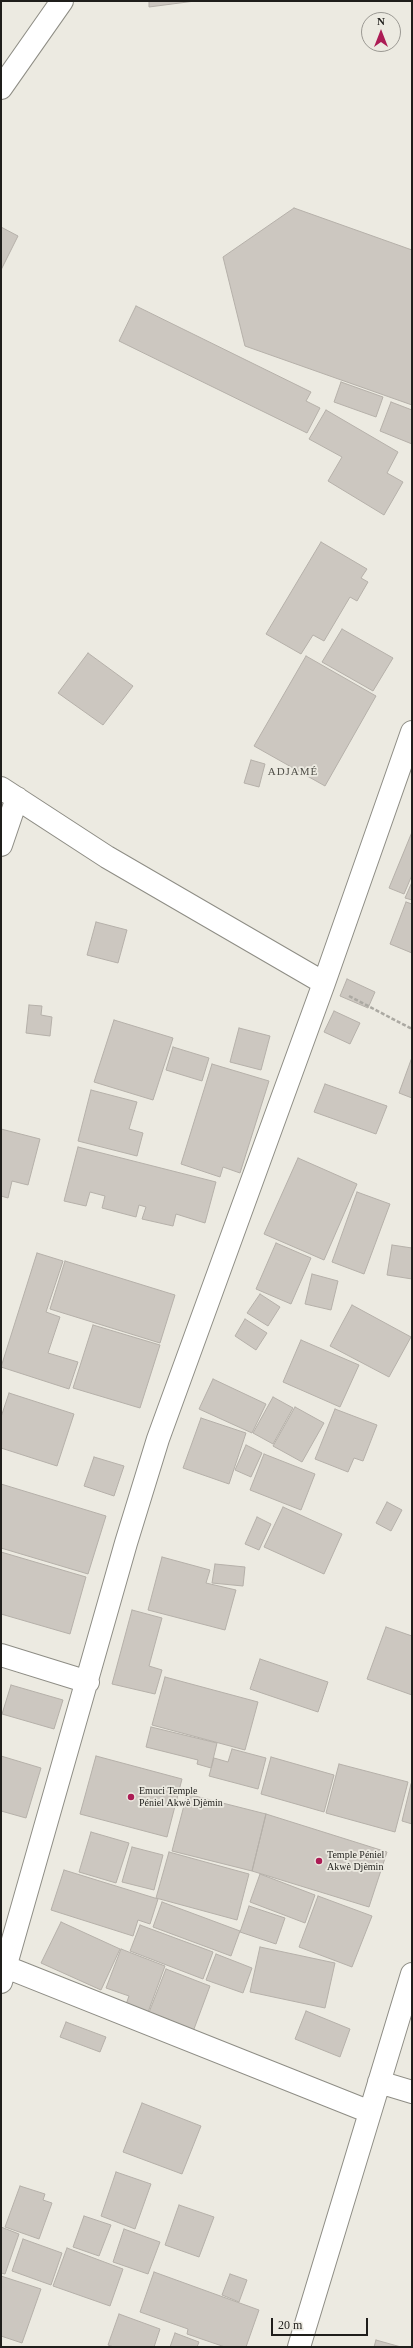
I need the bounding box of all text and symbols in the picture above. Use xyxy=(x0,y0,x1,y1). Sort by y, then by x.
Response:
north arrow xyxy=(361,12,401,52)
text: N xyxy=(377,15,385,27)
district label: ADJAMÉ xyxy=(268,765,318,779)
place label: Emuci Temple Péniel Akwè Djèmin xyxy=(139,1785,223,1808)
marker: Emuci Temple Péniel Akwè Djèmin xyxy=(126,1792,136,1802)
place label: Temple Péniel Akwè Djèmin xyxy=(327,1849,384,1872)
marker: Temple Péniel Akwè Djèmin xyxy=(314,1856,324,1866)
scale bar xyxy=(273,2310,370,2336)
text: 20 m xyxy=(278,2318,302,2332)

